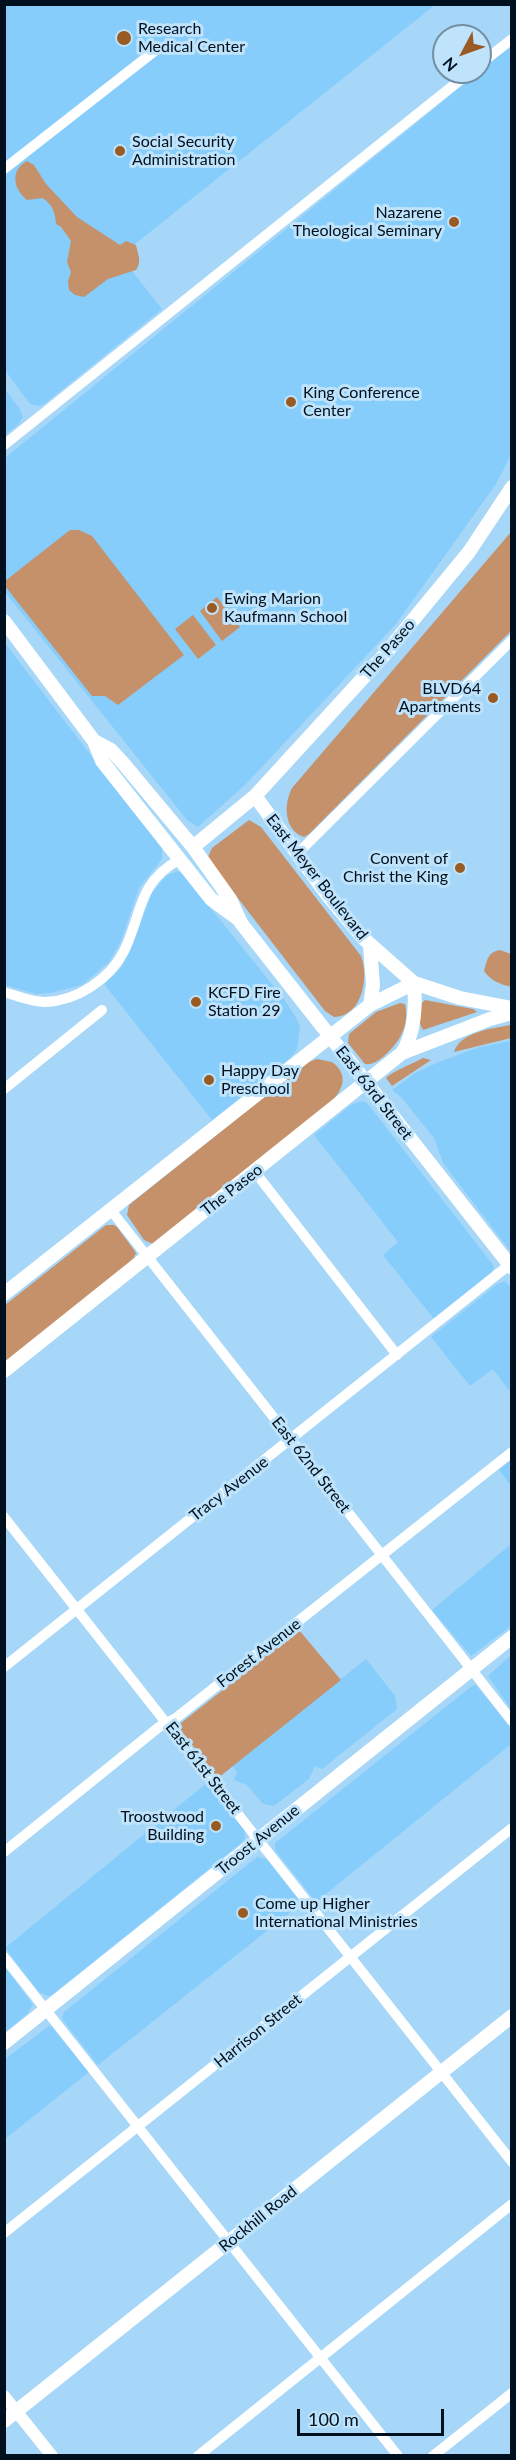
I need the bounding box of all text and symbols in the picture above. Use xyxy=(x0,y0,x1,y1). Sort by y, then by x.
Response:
place label: Research Medical Center xyxy=(138,19,245,57)
north arrow xyxy=(432,24,492,84)
marker: Research Medical Center xyxy=(115,29,133,47)
text: N xyxy=(438,54,461,76)
place label: Social Security Administration xyxy=(132,132,235,170)
marker: Social Security Administration xyxy=(113,144,127,158)
place label: Nazarene Theological Seminary xyxy=(293,203,442,241)
marker: Nazarene Theological Seminary xyxy=(447,215,461,229)
place label: King Conference Center xyxy=(303,383,420,421)
marker: King Conference Center xyxy=(284,395,298,409)
place label: Ewing Marion Kaufmann School xyxy=(224,589,347,627)
marker: Ewing Marion Kaufmann School xyxy=(205,601,219,615)
street label: The Paseo xyxy=(357,615,419,683)
place label: BLVD64 Apartments xyxy=(399,679,481,717)
marker: BLVD64 Apartments xyxy=(486,691,500,705)
street label: East Meyer Boulevard xyxy=(262,810,372,944)
place label: Convent of Christ the King xyxy=(343,849,448,887)
marker: Convent of Christ the King xyxy=(453,861,467,875)
place label: KCFD Fire Station 29 xyxy=(208,983,281,1021)
marker: KCFD Fire Station 29 xyxy=(189,995,203,1009)
street label: East 63rd Street xyxy=(332,1043,416,1143)
place label: Happy Day Preschool xyxy=(221,1061,299,1099)
marker: Happy Day Preschool xyxy=(202,1073,216,1087)
street label: The Paseo xyxy=(198,1160,266,1220)
street label: East 62nd Street xyxy=(268,1413,354,1517)
street label: Tracy Avenue xyxy=(186,1452,272,1526)
street label: Forest Avenue xyxy=(213,1614,305,1692)
street label: East 61st Street xyxy=(161,1718,245,1818)
street label: Troost Avenue xyxy=(213,1801,303,1879)
place label: Troostwood Building xyxy=(120,1807,204,1845)
marker: Troostwood Building xyxy=(209,1819,223,1833)
place label: Come up Higher International Ministries xyxy=(255,1894,418,1932)
marker: Come up Higher International Ministries xyxy=(236,1906,250,1920)
street label: Harrison Street xyxy=(211,1990,305,2072)
street label: Rockhill Road xyxy=(215,2182,301,2256)
scale bar xyxy=(300,2397,447,2435)
text: 100 m xyxy=(308,2408,359,2430)

